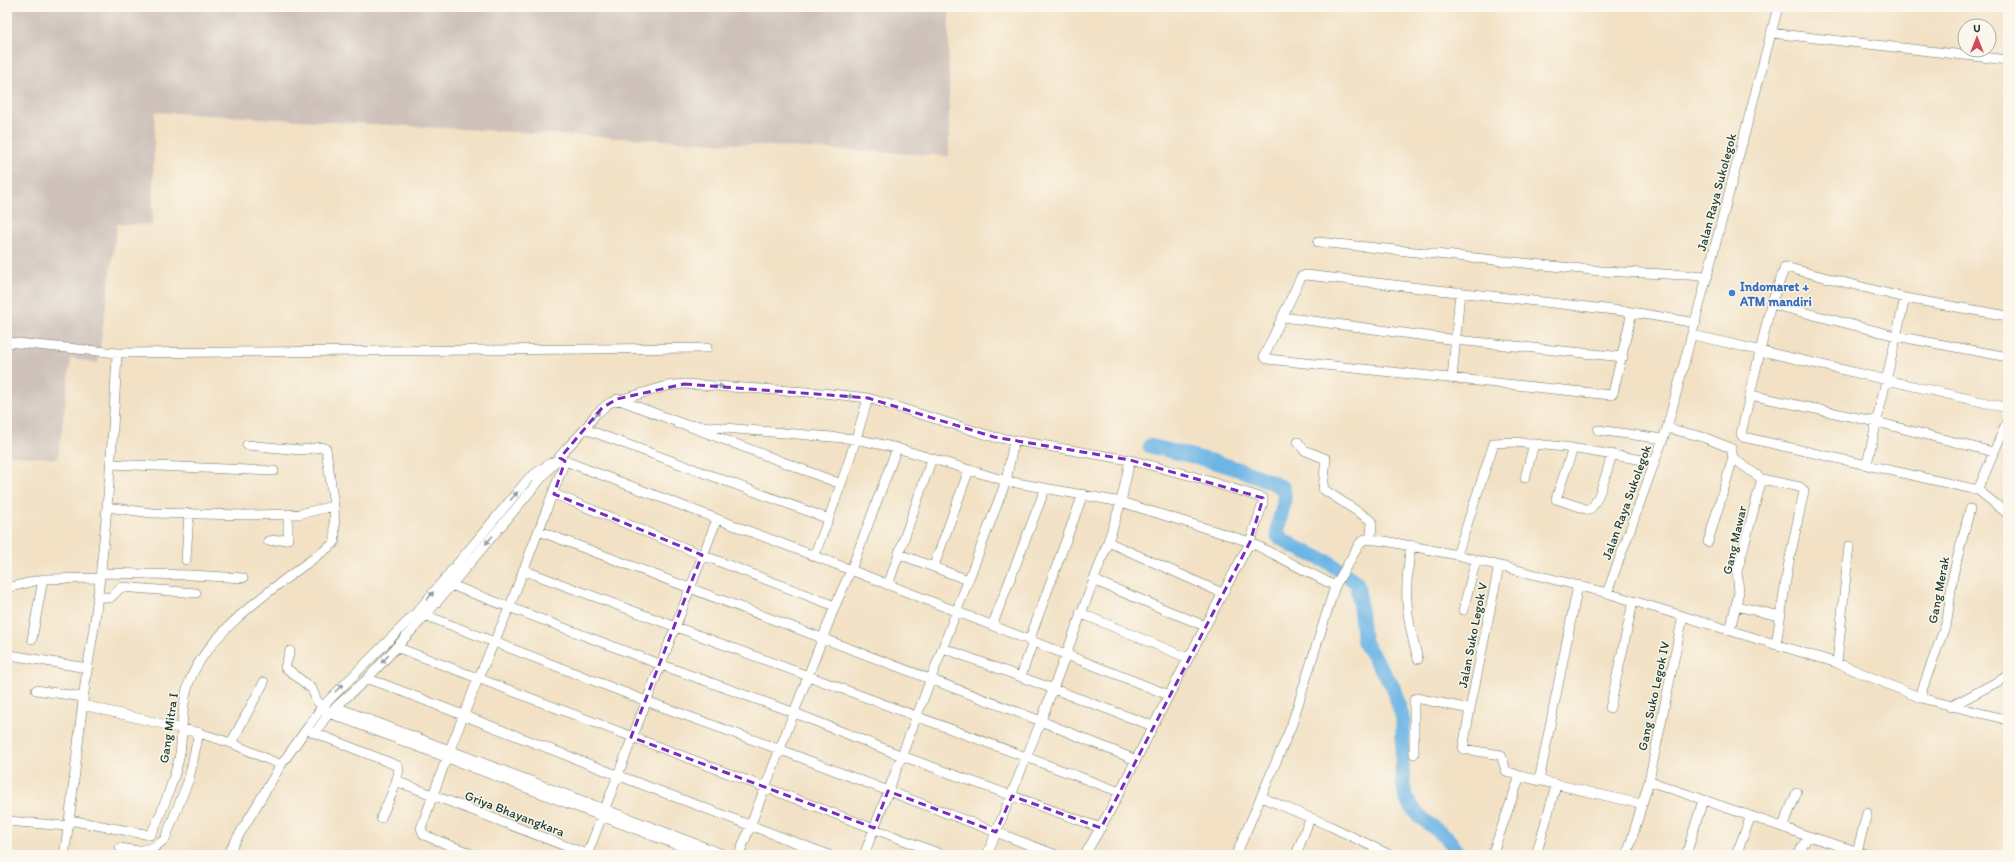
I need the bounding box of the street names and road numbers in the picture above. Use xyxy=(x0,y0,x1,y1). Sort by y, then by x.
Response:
street label: Jalan Raya Sukolegok xyxy=(1694,131,1739,253)
street label: Jalan Raya Sukolegok xyxy=(1599,442,1654,562)
street label: Gang Mawar xyxy=(1719,503,1750,576)
street label: Gang Merak xyxy=(1925,555,1952,625)
street label: Jalan Suko Legok V xyxy=(1455,581,1490,689)
street label: Gang Suko Legok IV xyxy=(1635,640,1672,752)
street label: Gang Mitra I xyxy=(156,692,181,764)
street label: Griya Bhayangkara xyxy=(463,787,567,840)

